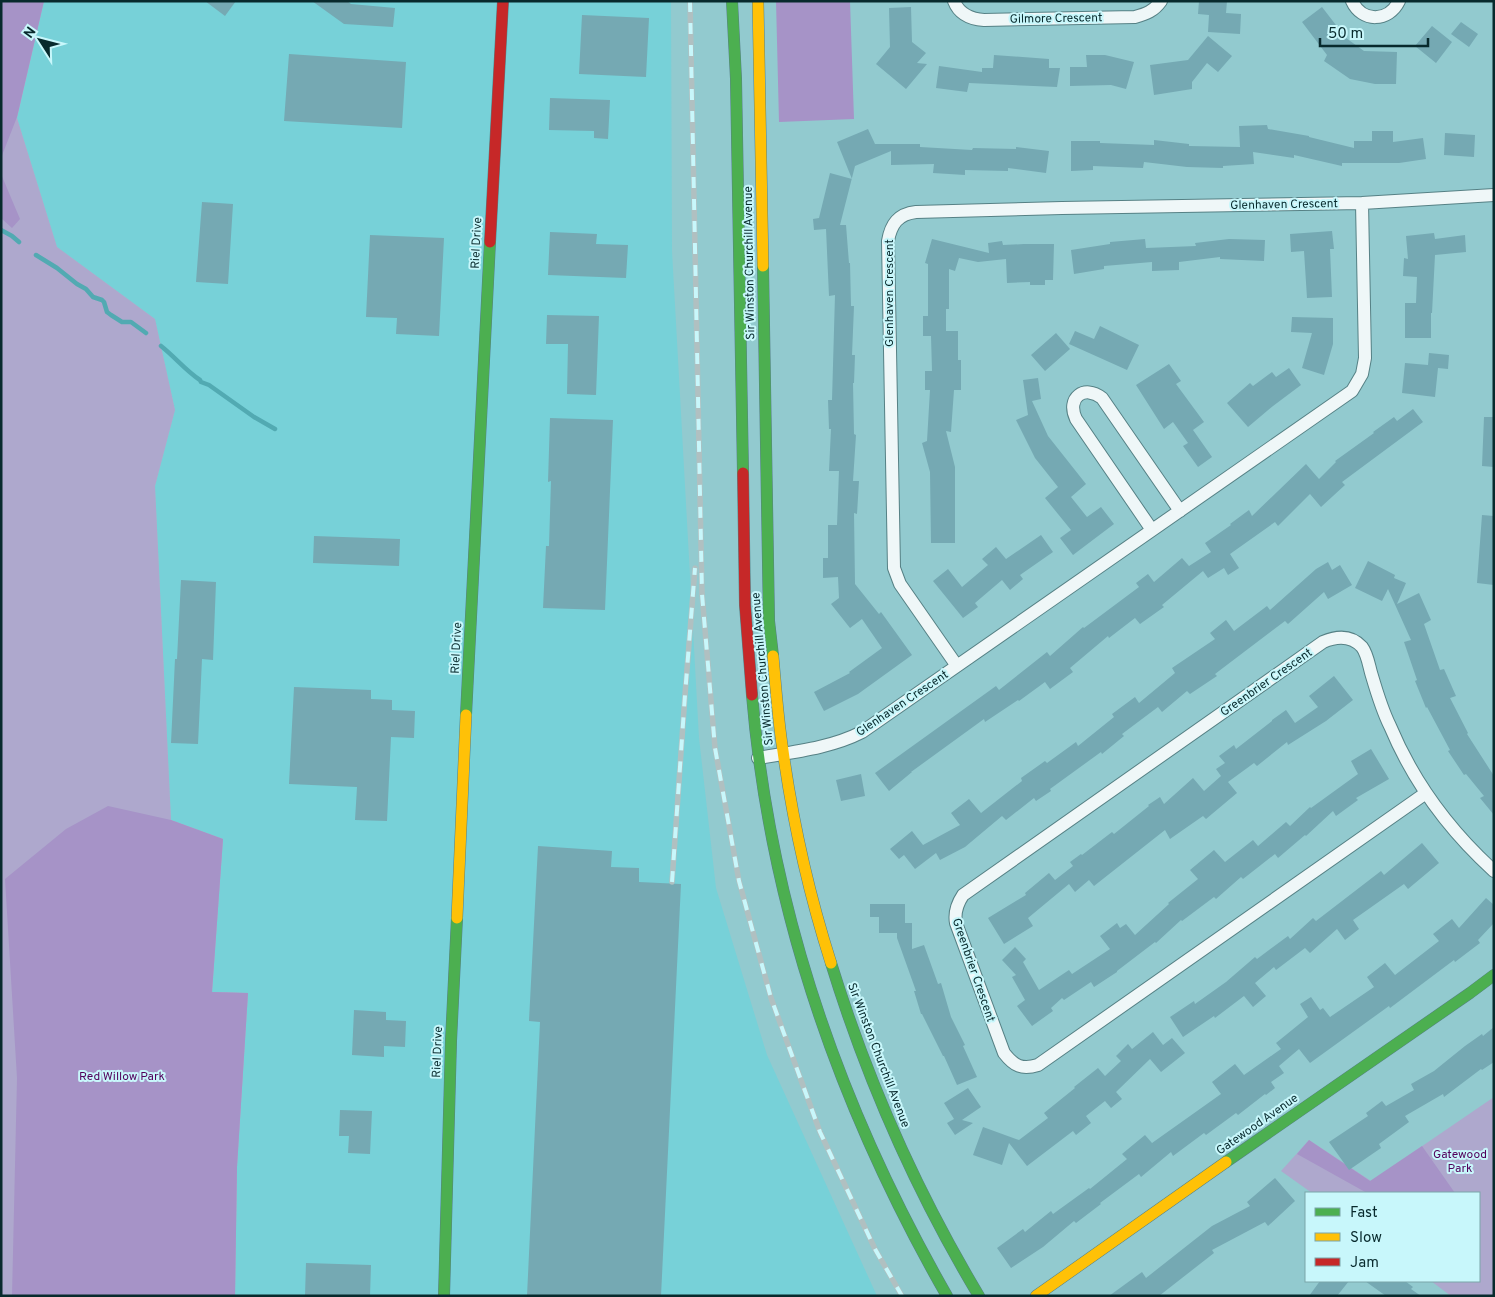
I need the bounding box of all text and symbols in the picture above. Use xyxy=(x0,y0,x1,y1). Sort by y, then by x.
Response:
street label: Gilmore Crescent xyxy=(1009,10,1103,28)
north arrow xyxy=(15,15,65,65)
scale bar xyxy=(1320,15,1428,47)
text: N xyxy=(21,24,41,42)
text: 50 m xyxy=(1328,25,1363,44)
street label: Sir Winston Churchill Avenue xyxy=(741,186,759,340)
street label: Glenhaven Crescent xyxy=(1230,196,1338,214)
street label: Riel Drive xyxy=(468,217,486,269)
street label: Glenhaven Crescent xyxy=(882,239,898,347)
street label: Sir Winston Churchill Avenue xyxy=(748,592,778,746)
street label: Riel Drive xyxy=(448,622,466,674)
street label: Greenbrier Crescent xyxy=(1217,645,1316,721)
street label: Glenhaven Crescent xyxy=(853,667,952,741)
street label: Greenbrier Crescent xyxy=(948,916,998,1024)
street label: Sir Winston Churchill Avenue xyxy=(843,981,913,1130)
street label: Riel Drive xyxy=(429,1026,447,1078)
park label: Red Willow Park xyxy=(79,1069,165,1085)
street label: Gatewood Avenue xyxy=(1213,1091,1302,1159)
park label: Gatewood Park xyxy=(1433,1147,1487,1177)
legend xyxy=(1305,1192,1480,1282)
text: Fast xyxy=(1350,1204,1378,1223)
text: Slow xyxy=(1350,1229,1382,1248)
text: Jam xyxy=(1350,1254,1379,1273)

